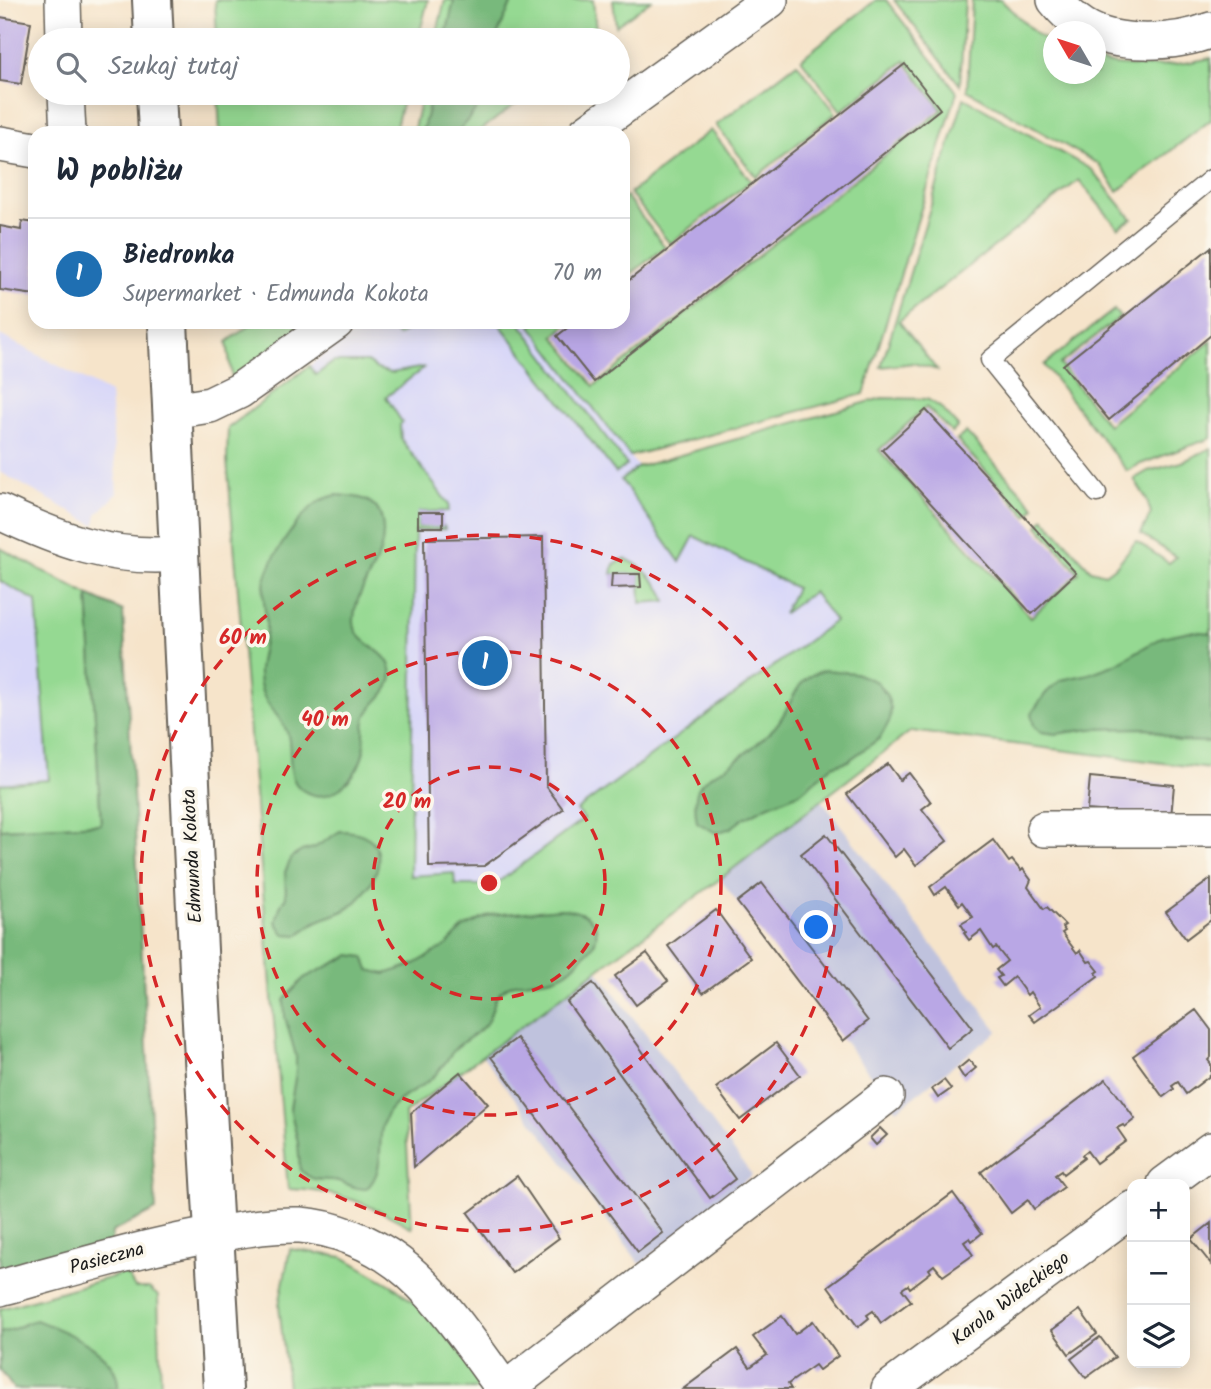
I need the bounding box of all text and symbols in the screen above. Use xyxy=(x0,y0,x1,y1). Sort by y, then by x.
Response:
north arrow xyxy=(1043,21,1106,84)
search box xyxy=(28,28,630,105)
text: Szukaj tutaj xyxy=(108,46,239,88)
icon: search xyxy=(52,48,90,86)
text: W pobliżu xyxy=(56,148,182,196)
text: Biedronka xyxy=(123,235,234,277)
text: 1 xyxy=(76,256,82,292)
text: 70 m xyxy=(552,256,602,292)
text: Supermarket · Edmunda Kokota xyxy=(123,277,429,313)
text: 60 m xyxy=(219,622,267,655)
pin: 1 xyxy=(462,637,508,689)
text: 40 m xyxy=(301,704,349,737)
text: 20 m xyxy=(383,786,431,819)
street label: Edmunda Kokota xyxy=(174,788,212,924)
centre of rings xyxy=(477,871,501,895)
your location xyxy=(799,910,833,944)
map controls xyxy=(1127,1179,1190,1368)
button: + xyxy=(1127,1179,1190,1242)
street label: Pasieczna xyxy=(66,1235,148,1283)
button: − xyxy=(1127,1242,1190,1305)
street label: Karola Wideckiego xyxy=(945,1244,1077,1354)
button: layers xyxy=(1127,1305,1190,1368)

